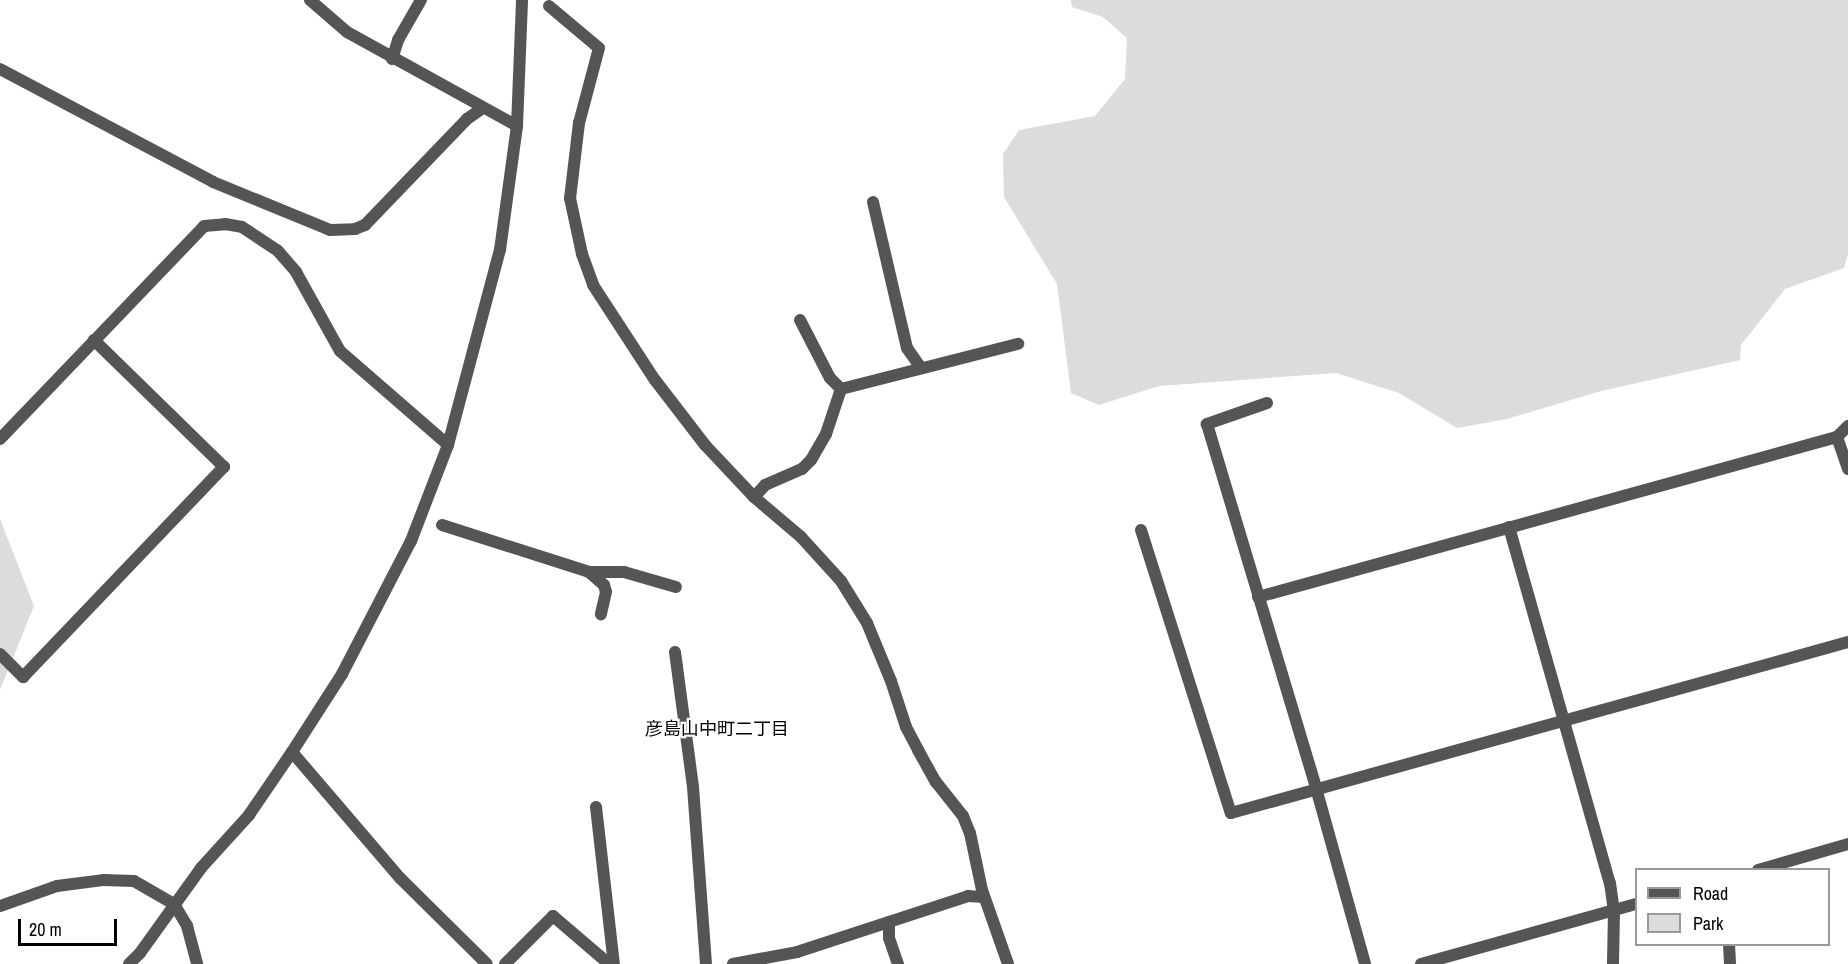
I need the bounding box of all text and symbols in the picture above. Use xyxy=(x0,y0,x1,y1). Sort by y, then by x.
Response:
district label: 彦島山中町二丁目 xyxy=(645,718,789,740)
legend xyxy=(1635,868,1830,946)
text: Road xyxy=(1693,881,1728,906)
scale bar xyxy=(21,907,120,945)
text: Park xyxy=(1693,911,1723,936)
text: 20 m xyxy=(29,917,62,942)

